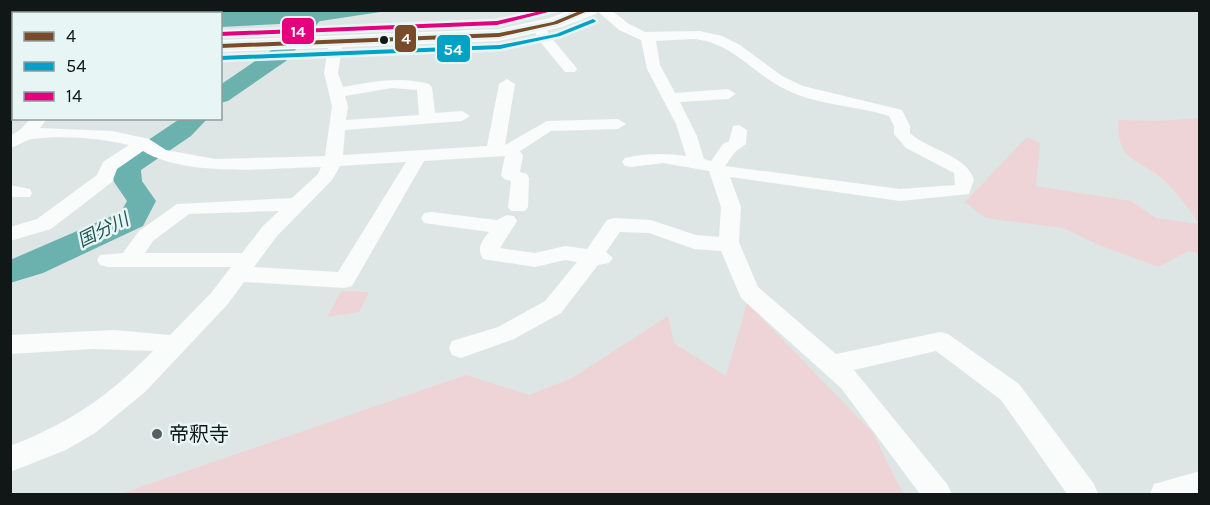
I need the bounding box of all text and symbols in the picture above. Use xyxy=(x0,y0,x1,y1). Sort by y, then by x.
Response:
legend xyxy=(12,12,222,120)
line badge: 14 xyxy=(281,17,315,45)
text: 14 xyxy=(290,22,306,41)
line badge: 4 xyxy=(394,24,417,53)
text: 4 xyxy=(66,25,76,47)
text: 4 xyxy=(401,29,411,48)
unlabelled marker xyxy=(378,34,390,46)
line badge: 54 xyxy=(436,34,471,63)
text: 54 xyxy=(444,40,463,59)
text: 54 xyxy=(66,55,86,77)
text: 14 xyxy=(66,85,82,107)
water label: 国分川 xyxy=(74,207,134,252)
place label: 帝釈寺 xyxy=(169,423,229,446)
marker: 帝釈寺 xyxy=(150,427,164,441)

